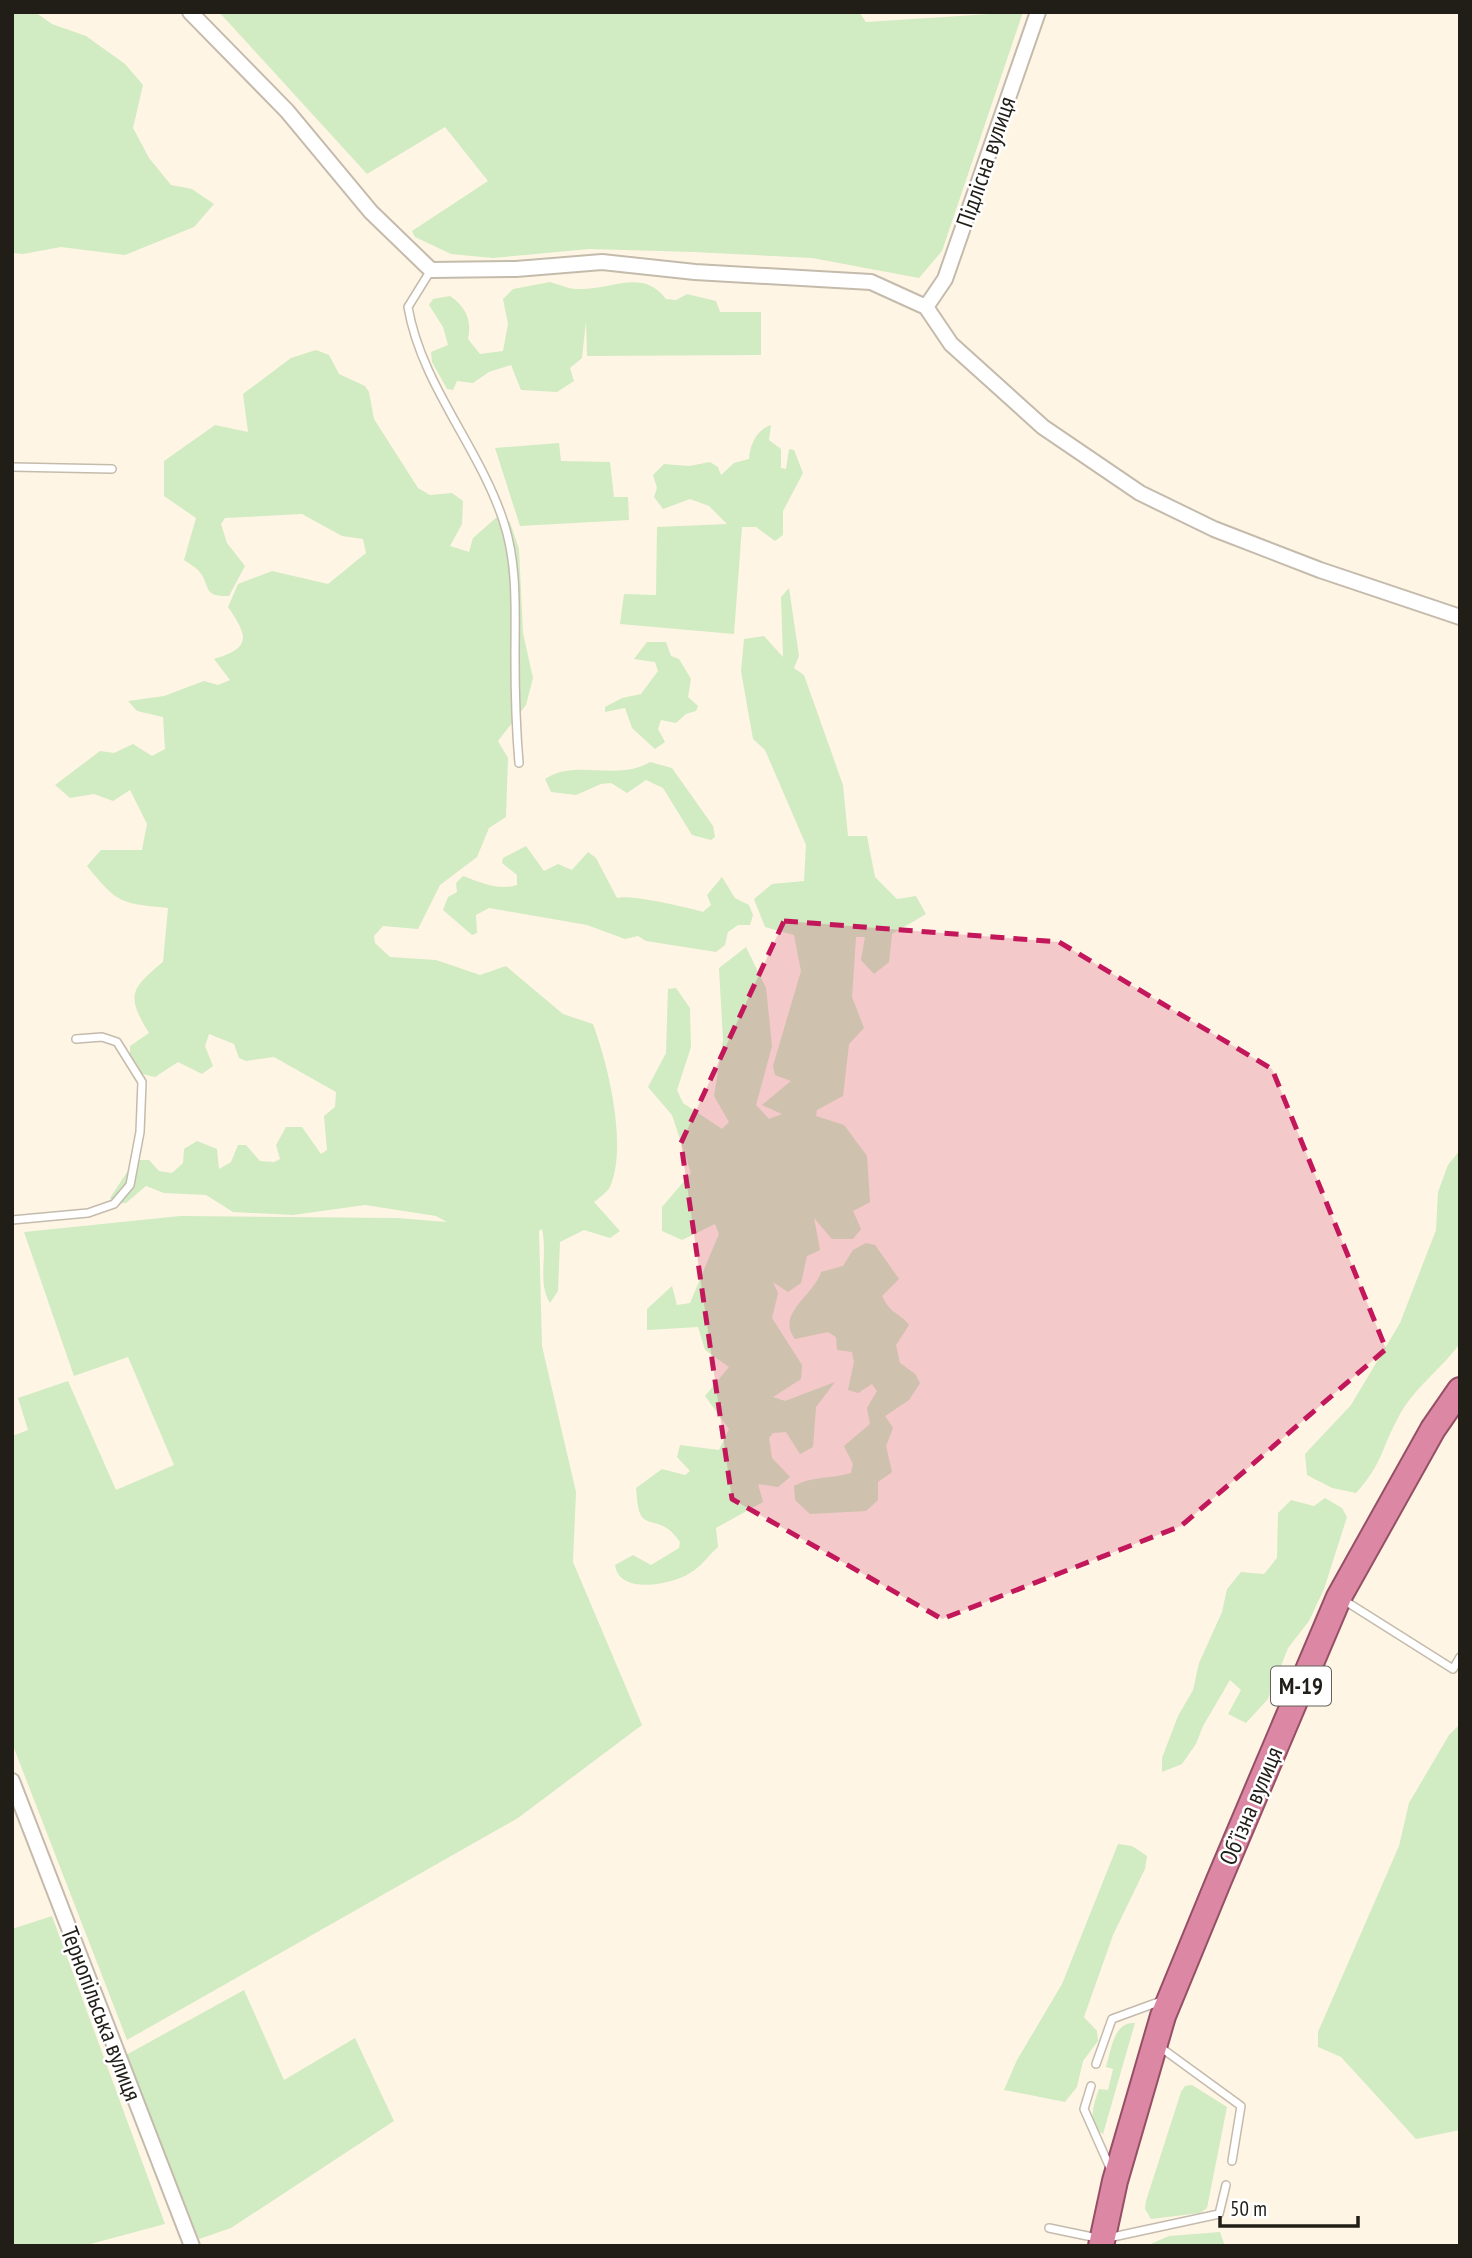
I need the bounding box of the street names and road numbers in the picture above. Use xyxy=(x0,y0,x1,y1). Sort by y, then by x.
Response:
street label: Підлісна вулиця xyxy=(949,92,1022,231)
road number: М-19 xyxy=(1271,1666,1331,1706)
street label: Обʼїзна вулиця xyxy=(1212,1742,1289,1869)
street label: Тернопільська вулиця xyxy=(54,1923,149,2105)

